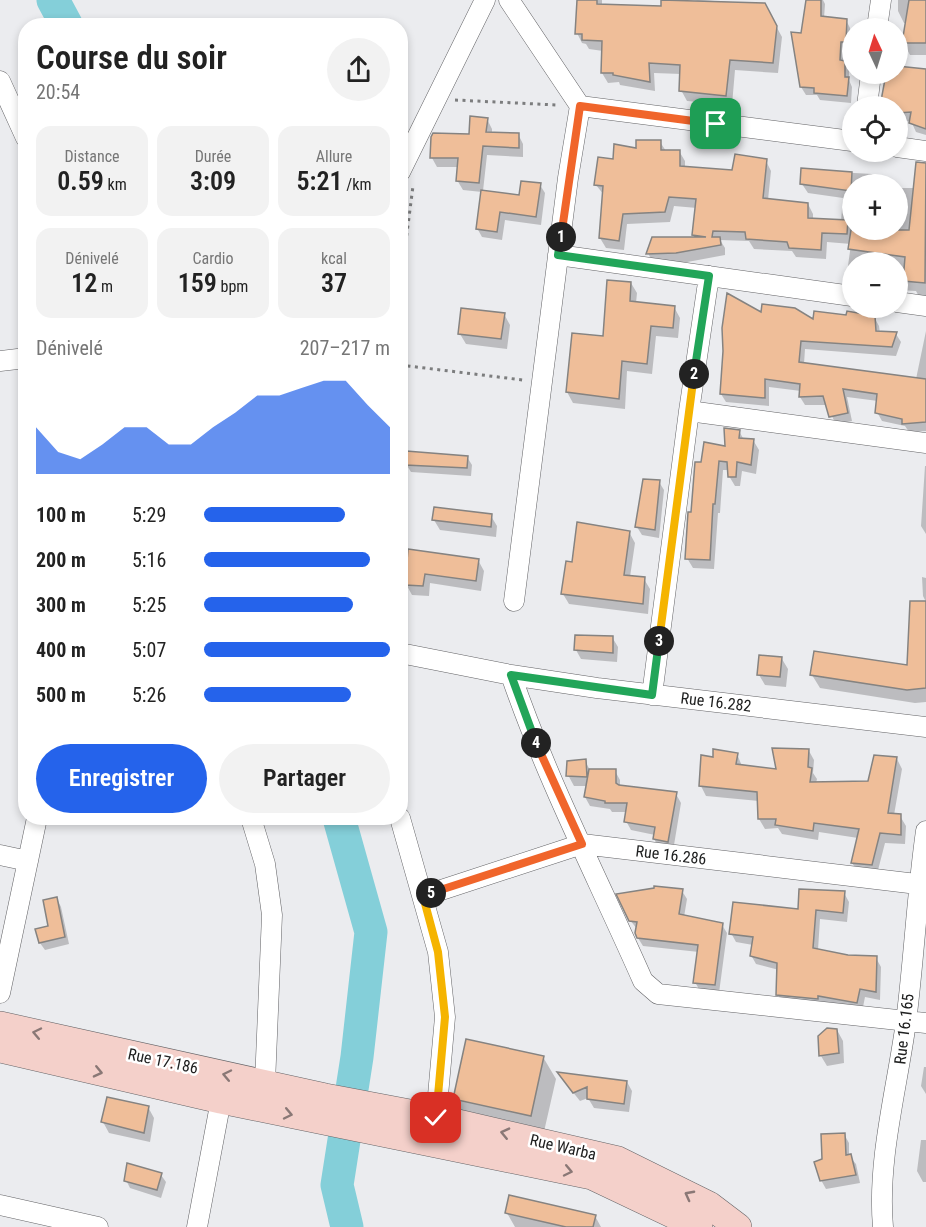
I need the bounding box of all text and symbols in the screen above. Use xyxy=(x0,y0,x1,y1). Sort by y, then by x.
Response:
north arrow xyxy=(842,18,908,84)
map controls xyxy=(842,18,908,318)
text: Course du soir xyxy=(36,38,227,77)
button: share xyxy=(327,38,390,101)
text: 20:54 xyxy=(36,80,80,104)
button: locate xyxy=(842,96,908,162)
pin xyxy=(690,98,741,149)
icon: arrive xyxy=(699,107,732,140)
text: Distance xyxy=(64,147,120,166)
text: Durée xyxy=(195,147,231,166)
text: Allure xyxy=(316,147,352,166)
text: 0.59 xyxy=(57,166,104,196)
text: 3:09 xyxy=(190,166,236,196)
text: 5:21 xyxy=(297,166,343,196)
button: + xyxy=(842,174,908,240)
text: km xyxy=(104,175,127,194)
text: /km xyxy=(343,175,371,194)
pin: 1 xyxy=(546,222,576,252)
text: 1 xyxy=(557,227,565,246)
text: Dénivelé xyxy=(65,249,119,268)
text: Cardio xyxy=(192,249,234,268)
text: kcal xyxy=(321,249,347,268)
button: − xyxy=(842,252,908,318)
text: 12 xyxy=(71,268,97,298)
text: 159 xyxy=(178,268,217,298)
text: 37 xyxy=(321,268,347,298)
text: m xyxy=(97,277,113,296)
text: bpm xyxy=(217,277,248,296)
text: Dénivelé xyxy=(36,336,103,360)
text: 207–217 m xyxy=(300,336,390,360)
pin: 2 xyxy=(679,359,709,389)
text: 2 xyxy=(690,364,698,383)
text: 100 m xyxy=(36,503,86,527)
text: 5:29 xyxy=(132,503,166,527)
text: 200 m xyxy=(36,548,86,572)
text: 5:16 xyxy=(132,548,166,572)
text: 300 m xyxy=(36,593,86,617)
text: 5:25 xyxy=(132,593,166,617)
pin: 3 xyxy=(644,626,674,656)
text: 3 xyxy=(655,631,663,650)
text: 400 m xyxy=(36,638,86,662)
text: 5:07 xyxy=(132,638,166,662)
text: 500 m xyxy=(36,683,86,707)
text: 5:26 xyxy=(132,683,166,707)
street label: Rue 16.282 xyxy=(680,688,753,716)
pin: 4 xyxy=(521,728,551,758)
text: 4 xyxy=(532,733,540,752)
button: Enregistrer xyxy=(36,744,207,813)
button: Partager xyxy=(219,744,390,813)
street label: Rue 16.286 xyxy=(635,841,708,869)
pin: 5 xyxy=(416,878,446,908)
text: 5 xyxy=(427,883,435,902)
street label: Rue 16.165 xyxy=(890,992,918,1065)
one-way arrow xyxy=(32,1028,42,1041)
street label: Rue 17.186 xyxy=(126,1044,200,1078)
one-way arrow xyxy=(93,1064,103,1077)
one-way arrow xyxy=(222,1069,232,1082)
pin xyxy=(410,1092,461,1143)
icon: check xyxy=(419,1101,452,1134)
one-way arrow xyxy=(283,1107,293,1120)
one-way arrow xyxy=(501,1128,511,1141)
street label: Rue Warba xyxy=(528,1130,598,1164)
one-way arrow xyxy=(563,1164,573,1177)
one-way arrow xyxy=(685,1191,695,1202)

